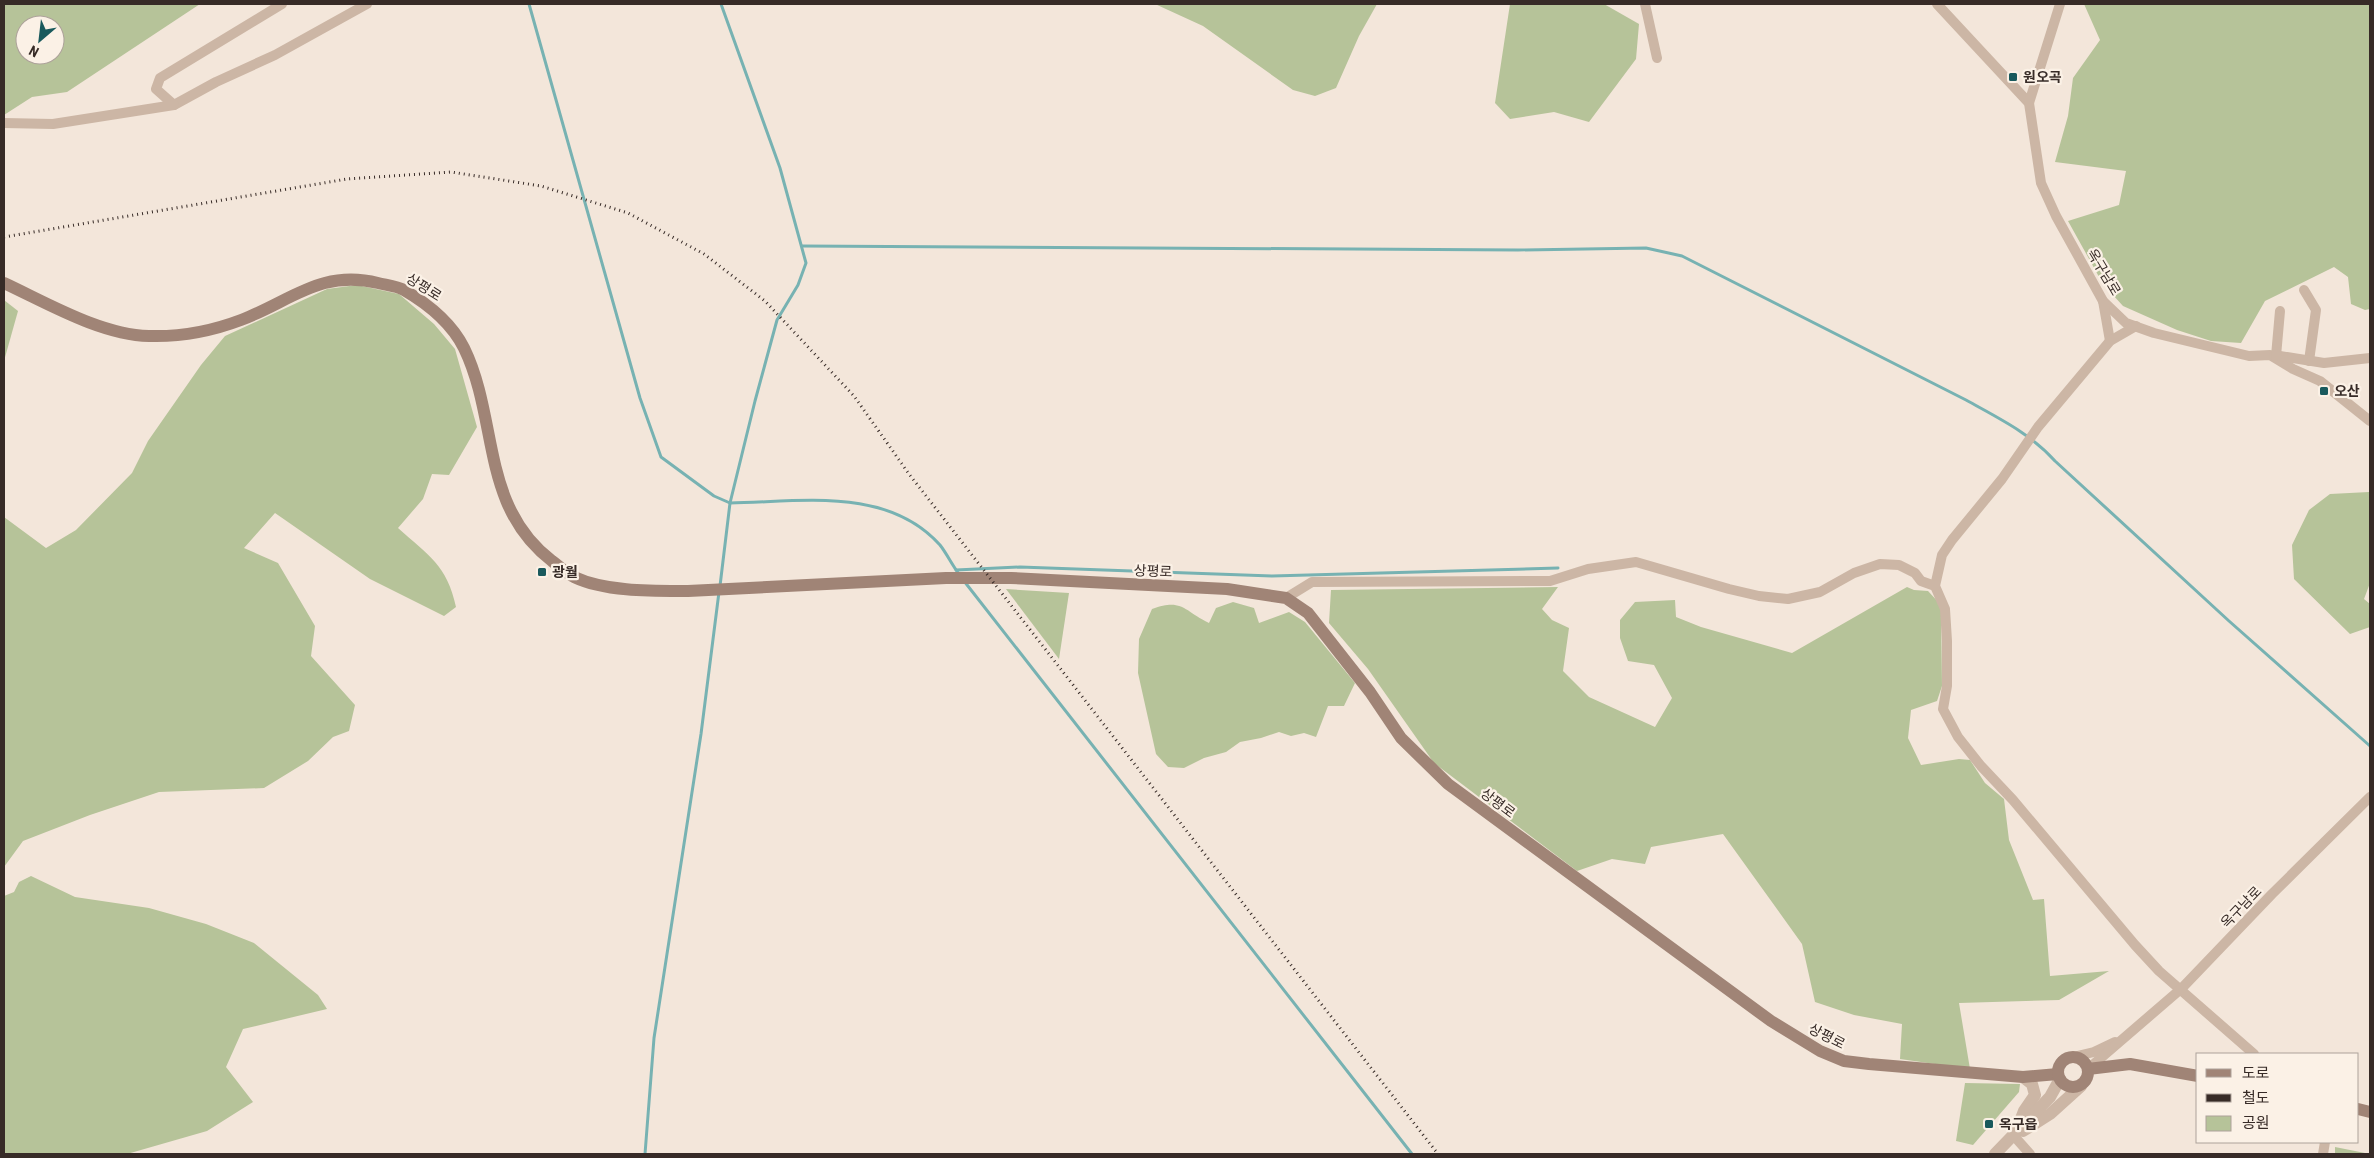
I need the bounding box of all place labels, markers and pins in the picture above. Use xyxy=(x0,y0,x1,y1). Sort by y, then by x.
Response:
place label: 원오곡 xyxy=(2023,69,2062,85)
marker: 원오곡 xyxy=(2007,71,2019,83)
place label: 오산 xyxy=(2334,383,2360,399)
marker: 오산 xyxy=(2318,385,2330,397)
place label: 광월 xyxy=(552,564,578,580)
marker: 광월 xyxy=(536,566,548,578)
place label: 옥구읍 xyxy=(1999,1116,2038,1132)
marker: 옥구읍 xyxy=(1983,1118,1995,1130)

